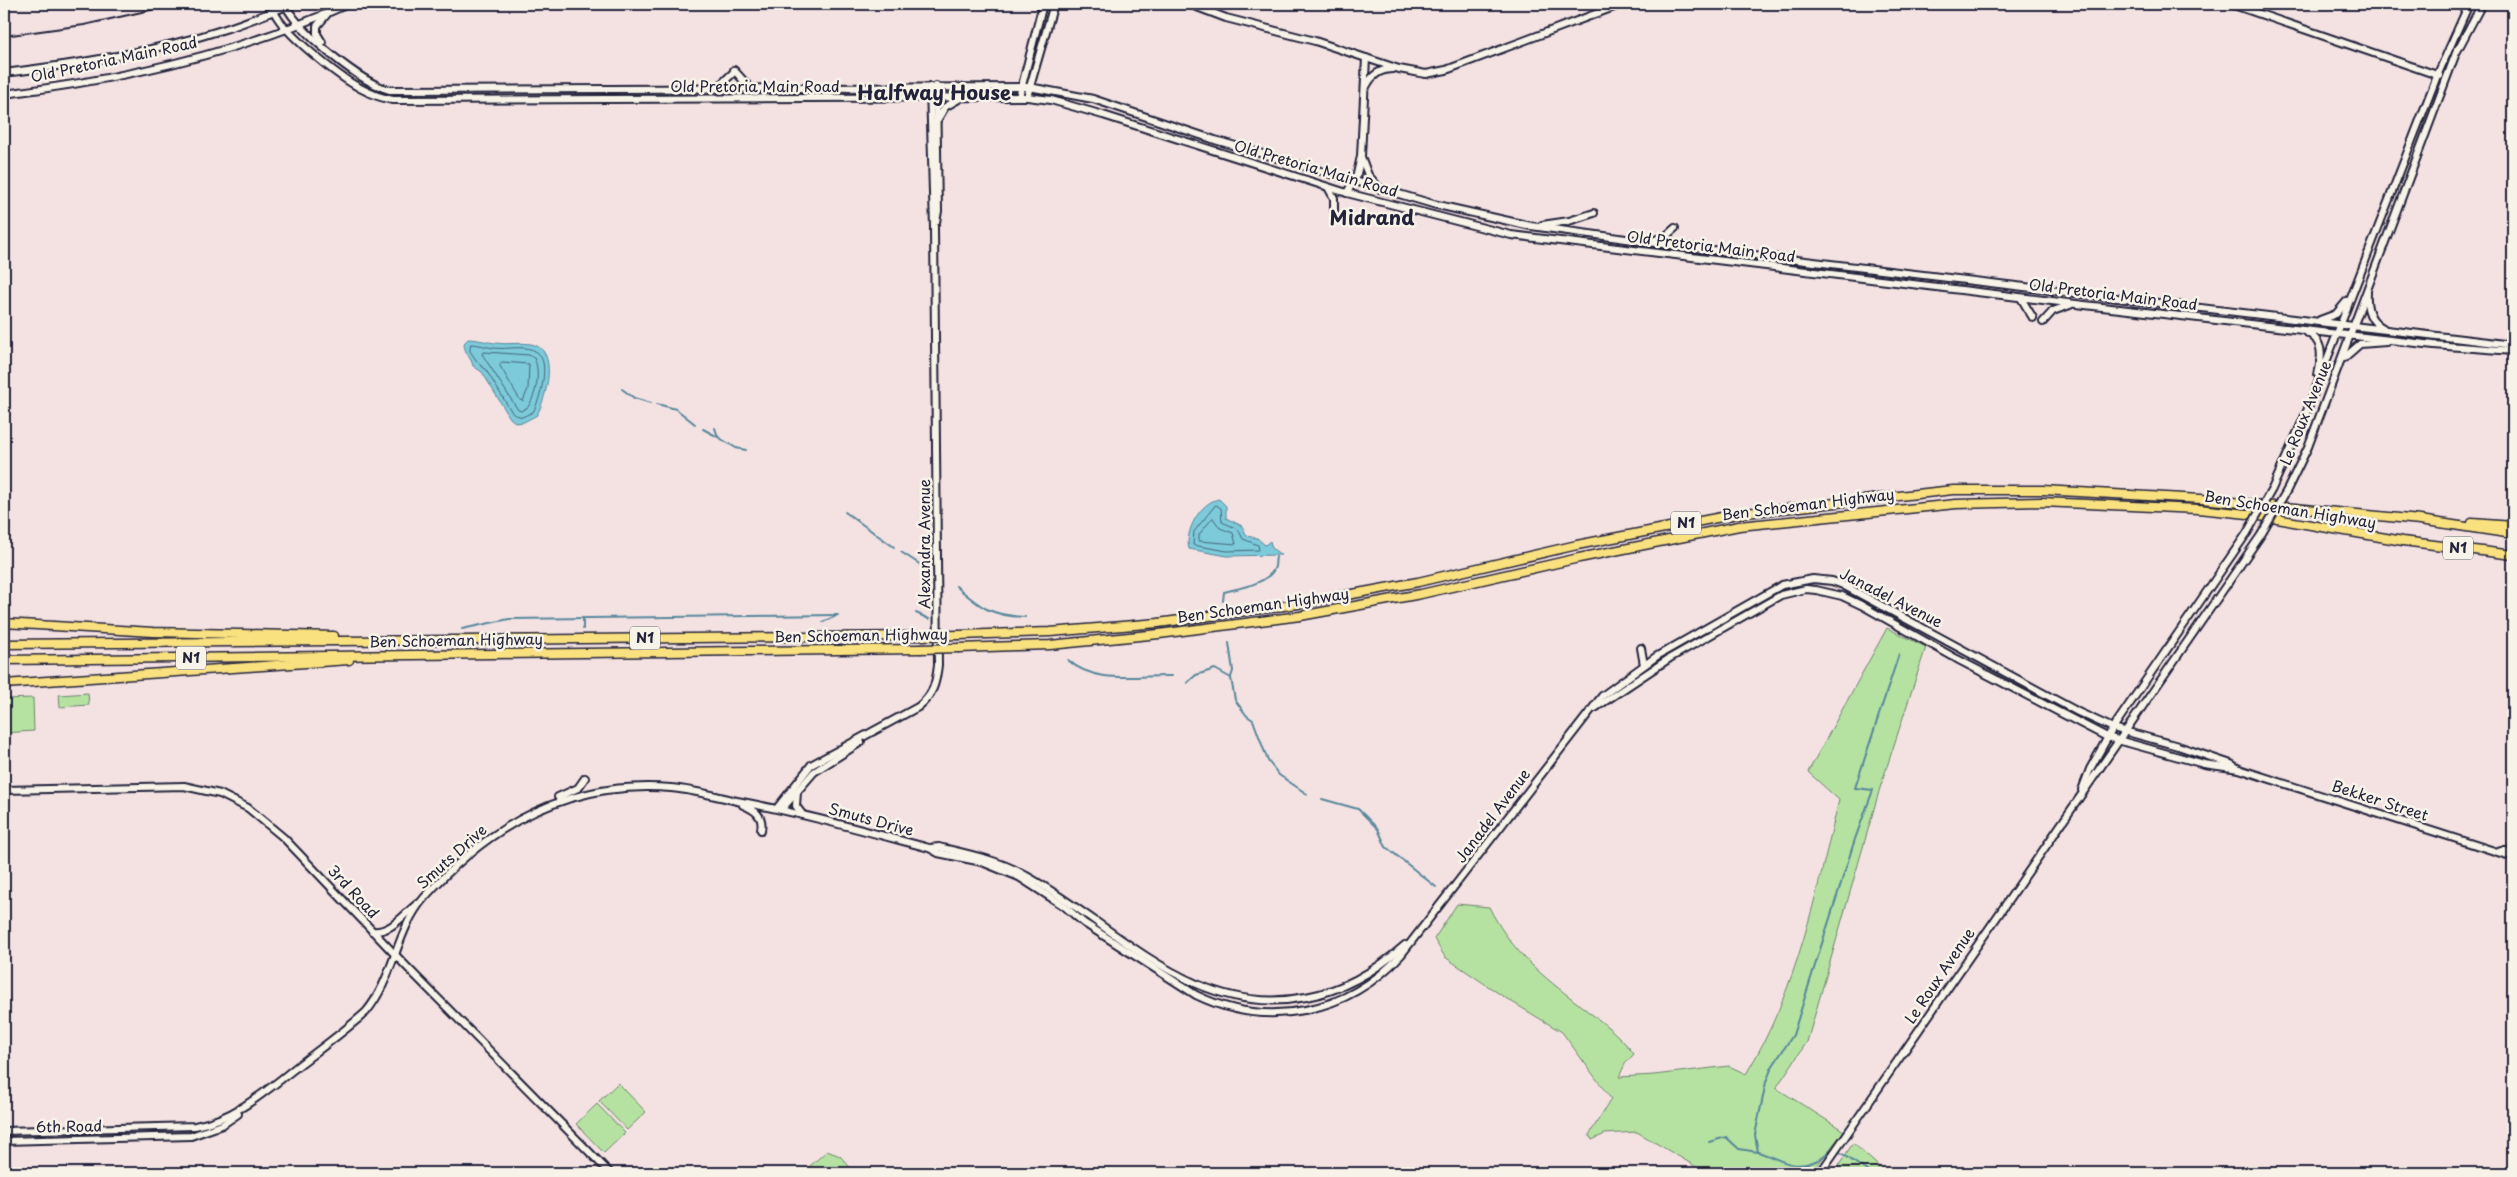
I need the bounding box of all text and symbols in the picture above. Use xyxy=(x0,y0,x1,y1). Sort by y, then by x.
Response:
street label: Old Pretoria Main Road xyxy=(28,30,199,87)
street label: Old Pretoria Main Road xyxy=(670,74,840,97)
district label: Halfway House xyxy=(857,77,1011,107)
street label: Old Pretoria Main Road xyxy=(1232,133,1401,202)
district label: Midrand xyxy=(1330,202,1415,232)
street label: Old Pretoria Main Road xyxy=(1626,224,1797,267)
street label: Old Pretoria Main Road xyxy=(2028,272,2199,315)
street label: Le Roux Avenue xyxy=(2273,357,2336,468)
street label: Alexandra Avenue xyxy=(912,479,935,609)
street label: Ben Schoeman Highway xyxy=(1720,482,1895,526)
street label: Ben Schoeman Highway xyxy=(2203,484,2378,533)
road number: N1 xyxy=(1671,512,1701,534)
road number: N1 xyxy=(2443,536,2473,560)
street label: Janadel Avenue xyxy=(1836,561,1947,632)
street label: Ben Schoeman Highway xyxy=(1175,581,1350,628)
street label: Ben Schoeman Highway xyxy=(774,621,948,648)
street label: Ben Schoeman Highway xyxy=(369,626,543,653)
road number: N1 xyxy=(630,626,660,650)
road number: N1 xyxy=(176,646,206,670)
street label: Janadel Avenue xyxy=(1449,763,1535,867)
street label: Bekker Street xyxy=(2329,773,2432,826)
street label: Smuts Drive xyxy=(826,796,917,841)
street label: Smuts Drive xyxy=(411,818,491,894)
street label: 3rd Road xyxy=(323,859,385,923)
street label: Le Roux Avenue xyxy=(1898,923,1979,1028)
street label: 6th Road xyxy=(36,1113,102,1138)

